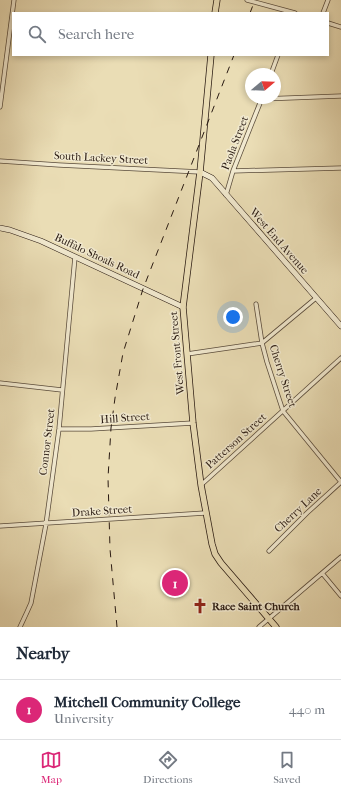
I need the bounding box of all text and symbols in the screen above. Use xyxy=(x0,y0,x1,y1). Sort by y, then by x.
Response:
search box xyxy=(12,12,329,56)
icon: search xyxy=(26,23,48,45)
text: Search here xyxy=(58,25,134,43)
north arrow xyxy=(245,68,281,104)
street label: Paola Street xyxy=(219,114,251,172)
street label: South Lackey Street xyxy=(54,149,149,167)
street label: West End Avenue xyxy=(246,205,311,277)
street label: Buffalo Shoals Road xyxy=(52,231,142,282)
your location xyxy=(223,307,243,327)
street label: West Front Street xyxy=(167,311,187,396)
street label: Cherry Street xyxy=(267,343,299,409)
street label: Connor Street xyxy=(36,408,58,476)
street label: Hill Street xyxy=(100,410,150,426)
street label: Patterson Street xyxy=(203,410,269,472)
street label: Cherry Lane xyxy=(272,484,325,535)
street label: Drake Street xyxy=(71,502,133,520)
pin: 1 xyxy=(162,568,188,598)
church icon: Race Saint Church xyxy=(191,597,209,615)
place label: Race Saint Church xyxy=(212,600,301,613)
text: Nearby xyxy=(16,643,70,663)
text: Mitchell Community College xyxy=(54,693,240,711)
text: 1 xyxy=(27,702,31,717)
text: 440 m xyxy=(289,702,325,717)
text: University xyxy=(54,711,114,726)
tab: Map xyxy=(40,749,62,786)
tab: Directions xyxy=(143,749,193,786)
tab: Saved xyxy=(273,749,301,786)

